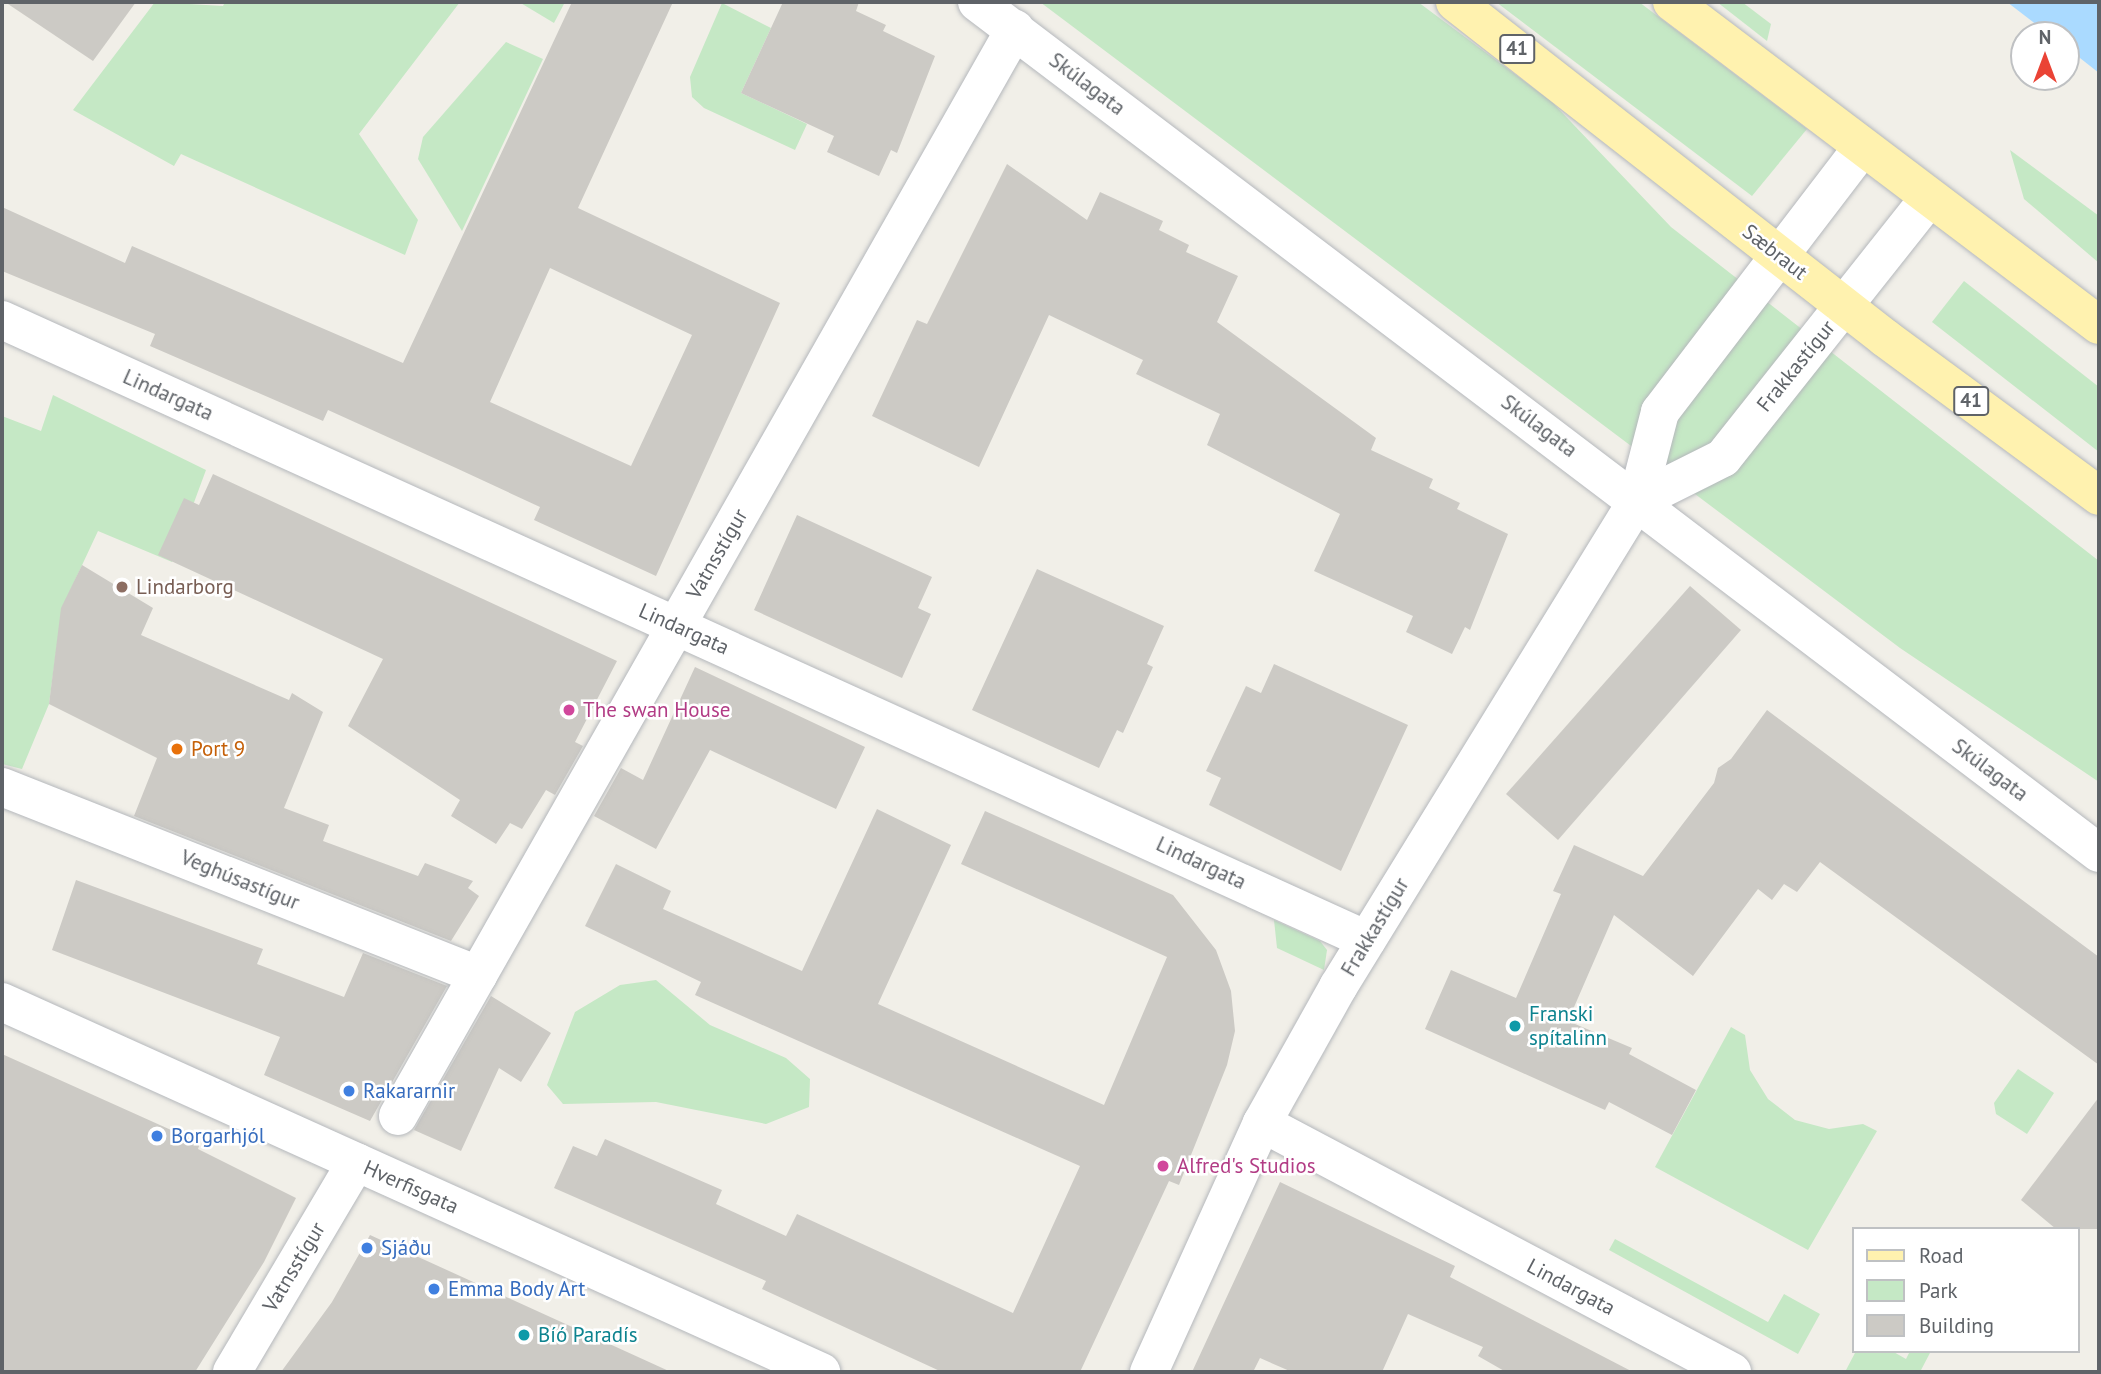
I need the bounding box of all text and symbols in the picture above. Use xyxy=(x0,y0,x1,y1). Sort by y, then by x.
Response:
north arrow xyxy=(2010,21,2080,91)
text: N xyxy=(2039,25,2051,49)
road number: 41 xyxy=(1498,34,1536,64)
street label: Skúlagata xyxy=(1044,47,1130,121)
street label: Sæbraut xyxy=(1738,219,1812,285)
street label: Frakkastígur xyxy=(1752,315,1840,417)
street label: Lindargata xyxy=(119,364,217,426)
road number: 41 xyxy=(1952,386,1990,416)
street label: Skúlagata xyxy=(1496,389,1582,463)
street label: Vatnsstígur xyxy=(681,504,753,604)
place label: Lindarborg xyxy=(136,574,234,600)
marker: Lindarborg xyxy=(114,579,130,595)
street label: Lindargata xyxy=(635,598,733,660)
place label: The swan House xyxy=(583,697,730,723)
marker: The swan House xyxy=(561,702,577,718)
street label: Skúlagata xyxy=(1947,733,2033,807)
place label: Port 9 xyxy=(191,736,245,762)
marker: Port 9 xyxy=(169,741,185,757)
street label: Lindargata xyxy=(1152,831,1250,895)
street label: Veghúsastígur xyxy=(177,845,303,915)
street label: Frakkastígur xyxy=(1336,873,1414,981)
place label: Franski spítalinn xyxy=(1529,1001,1607,1051)
marker: Franski spítalinn xyxy=(1507,1018,1523,1034)
place label: Rakararnir xyxy=(363,1078,455,1104)
marker: Rakararnir xyxy=(341,1083,357,1099)
place label: Borgarhjól xyxy=(171,1123,265,1149)
marker: Borgarhjól xyxy=(149,1128,165,1144)
place label: Alfred's Studios xyxy=(1177,1153,1316,1179)
street label: Hverfisgata xyxy=(360,1155,462,1219)
marker: Alfred's Studios xyxy=(1155,1158,1171,1174)
street label: Vatnsstígur xyxy=(257,1218,331,1316)
legend xyxy=(1853,1227,2080,1353)
place label: Sjáðu xyxy=(381,1235,431,1261)
marker: Sjáðu xyxy=(359,1240,375,1256)
text: Road xyxy=(1919,1242,1963,1269)
street label: Lindargata xyxy=(1523,1253,1619,1321)
place label: Emma Body Art xyxy=(448,1276,587,1302)
text: Park xyxy=(1919,1277,1958,1304)
marker: Emma Body Art xyxy=(426,1281,442,1297)
text: Building xyxy=(1919,1312,1994,1339)
place label: Bíó Paradís xyxy=(538,1322,637,1348)
marker: Bíó Paradís xyxy=(516,1327,532,1343)

